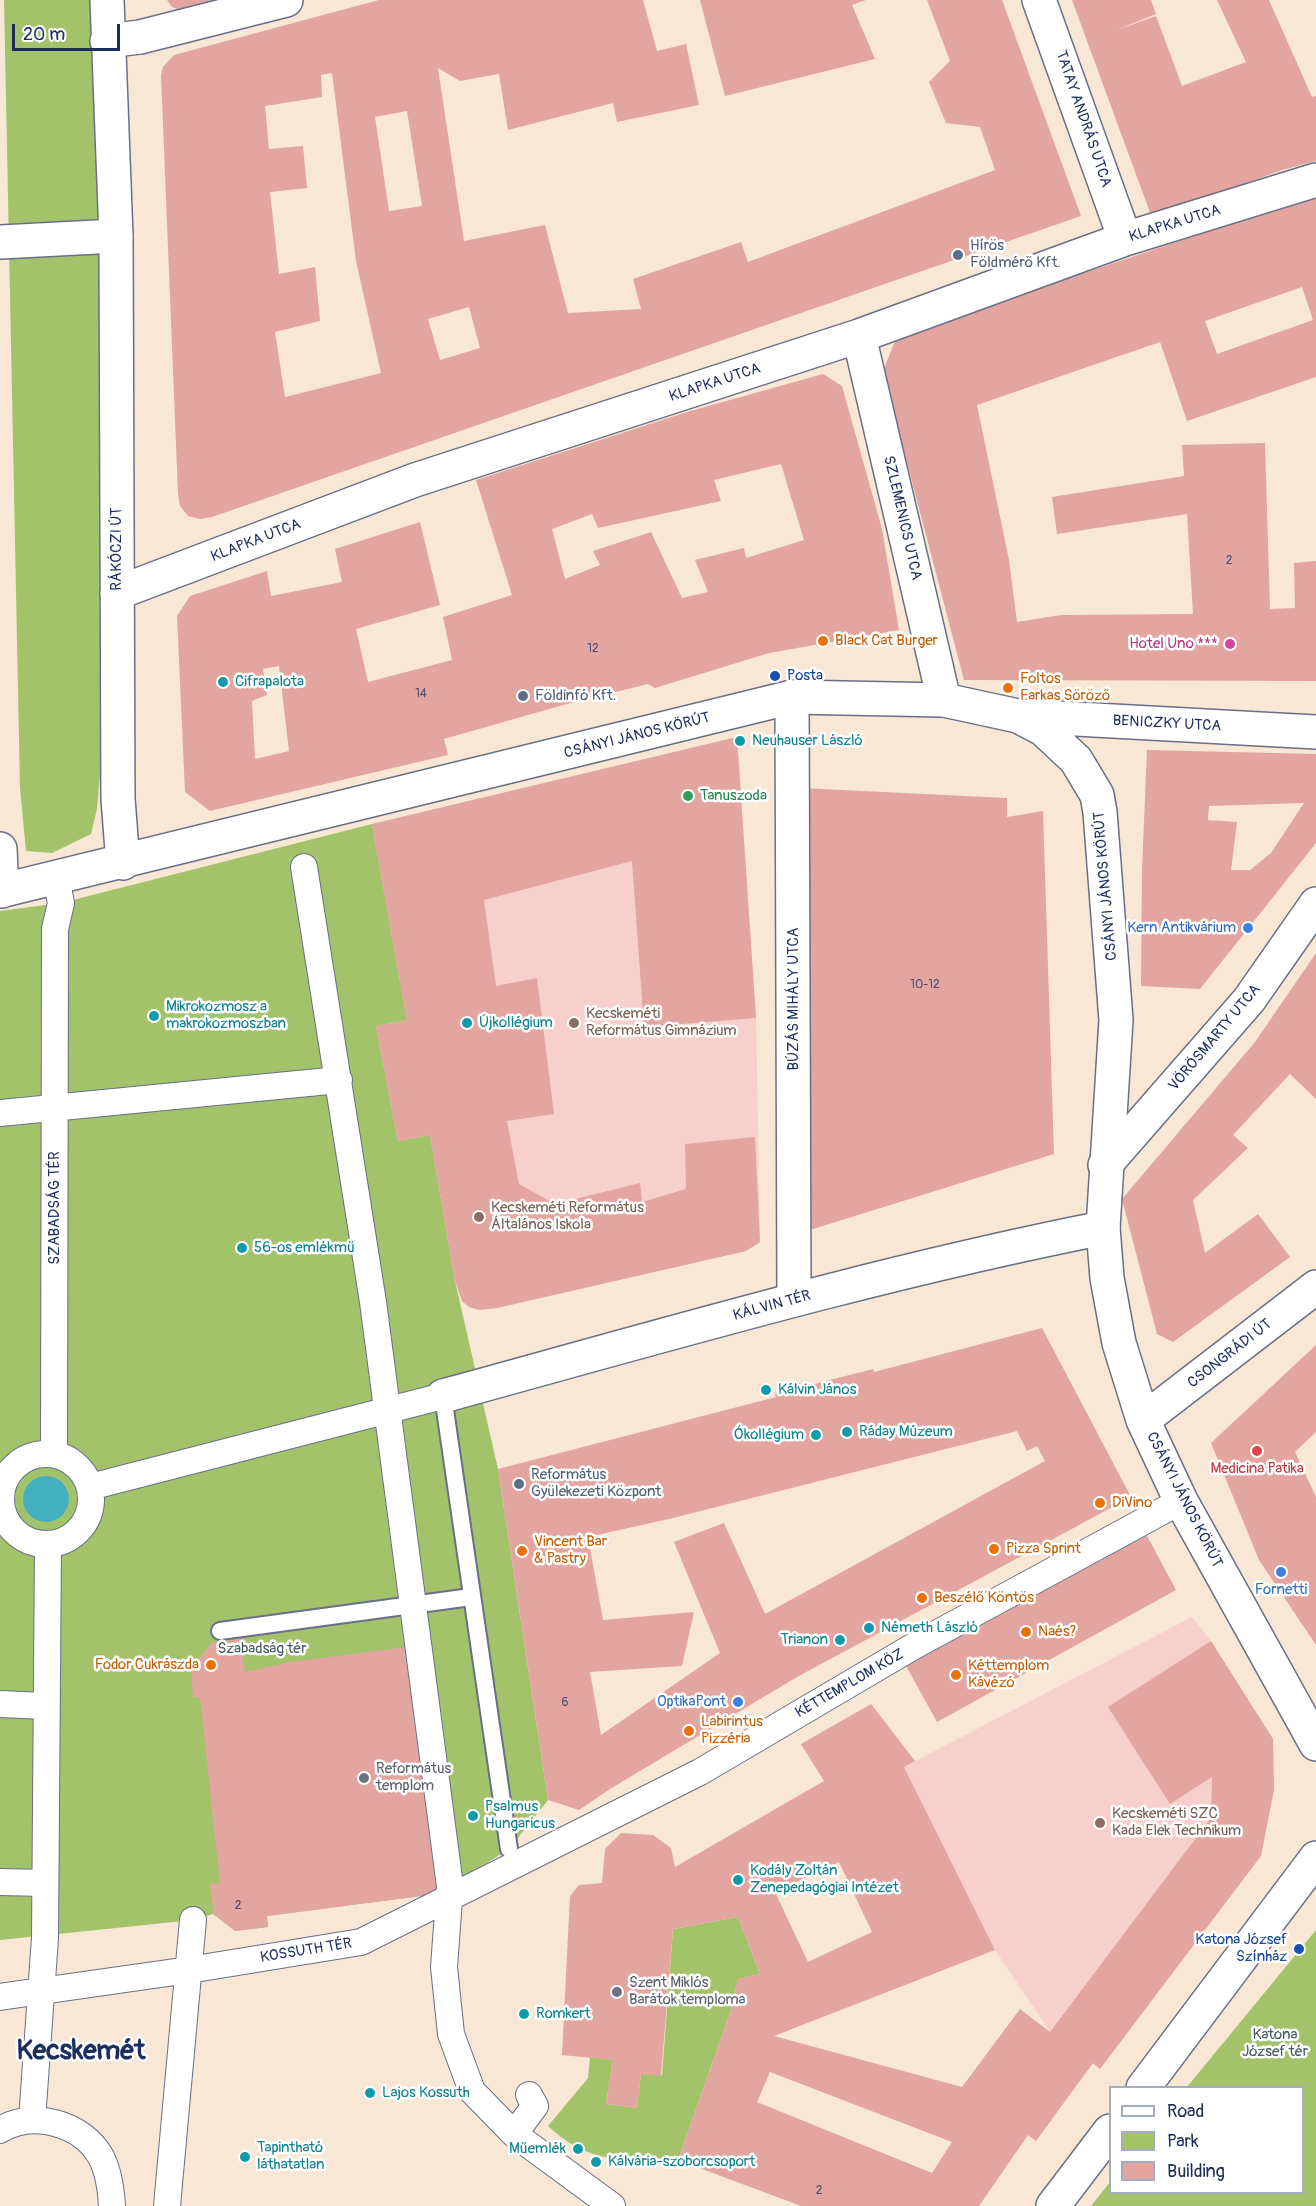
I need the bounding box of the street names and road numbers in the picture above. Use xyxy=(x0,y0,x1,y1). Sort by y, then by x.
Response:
street label: TATAY ANDRÁS UTCA xyxy=(1051,48,1115,190)
street label: KLAPKA UTCA xyxy=(1127,202,1223,246)
street label: KLAPKA UTCA xyxy=(667,360,763,406)
street label: SZLEMENICS UTCA xyxy=(879,454,925,582)
street label: RÁKÓCZI ÚT xyxy=(108,507,126,591)
street label: KLAPKA UTCA xyxy=(209,516,303,566)
street label: CSÁNYI JÁNOS KÖRÚT xyxy=(562,709,712,763)
street label: BENICZKY UTCA xyxy=(1112,712,1222,736)
street label: CSÁNYI JÁNOS KÖRÚT xyxy=(1091,811,1121,961)
street label: BÚZÁS MIHÁLY UTCA xyxy=(785,927,803,1071)
street label: VÖRÖSMARTY UTCA xyxy=(1165,981,1265,1095)
street label: SZABADSÁG TÉR xyxy=(46,1151,64,1265)
street label: KÁLVIN TÉR xyxy=(731,1287,813,1325)
street label: CSONGRÁDI ÚT xyxy=(1184,1316,1276,1392)
street label: CSÁNYI JÁNOS KÖRÚT xyxy=(1142,1429,1226,1571)
street label: KÉTTEMPLOM KÖZ xyxy=(792,1646,908,1722)
street label: KOSSUTH TÉR xyxy=(259,1935,353,1967)

